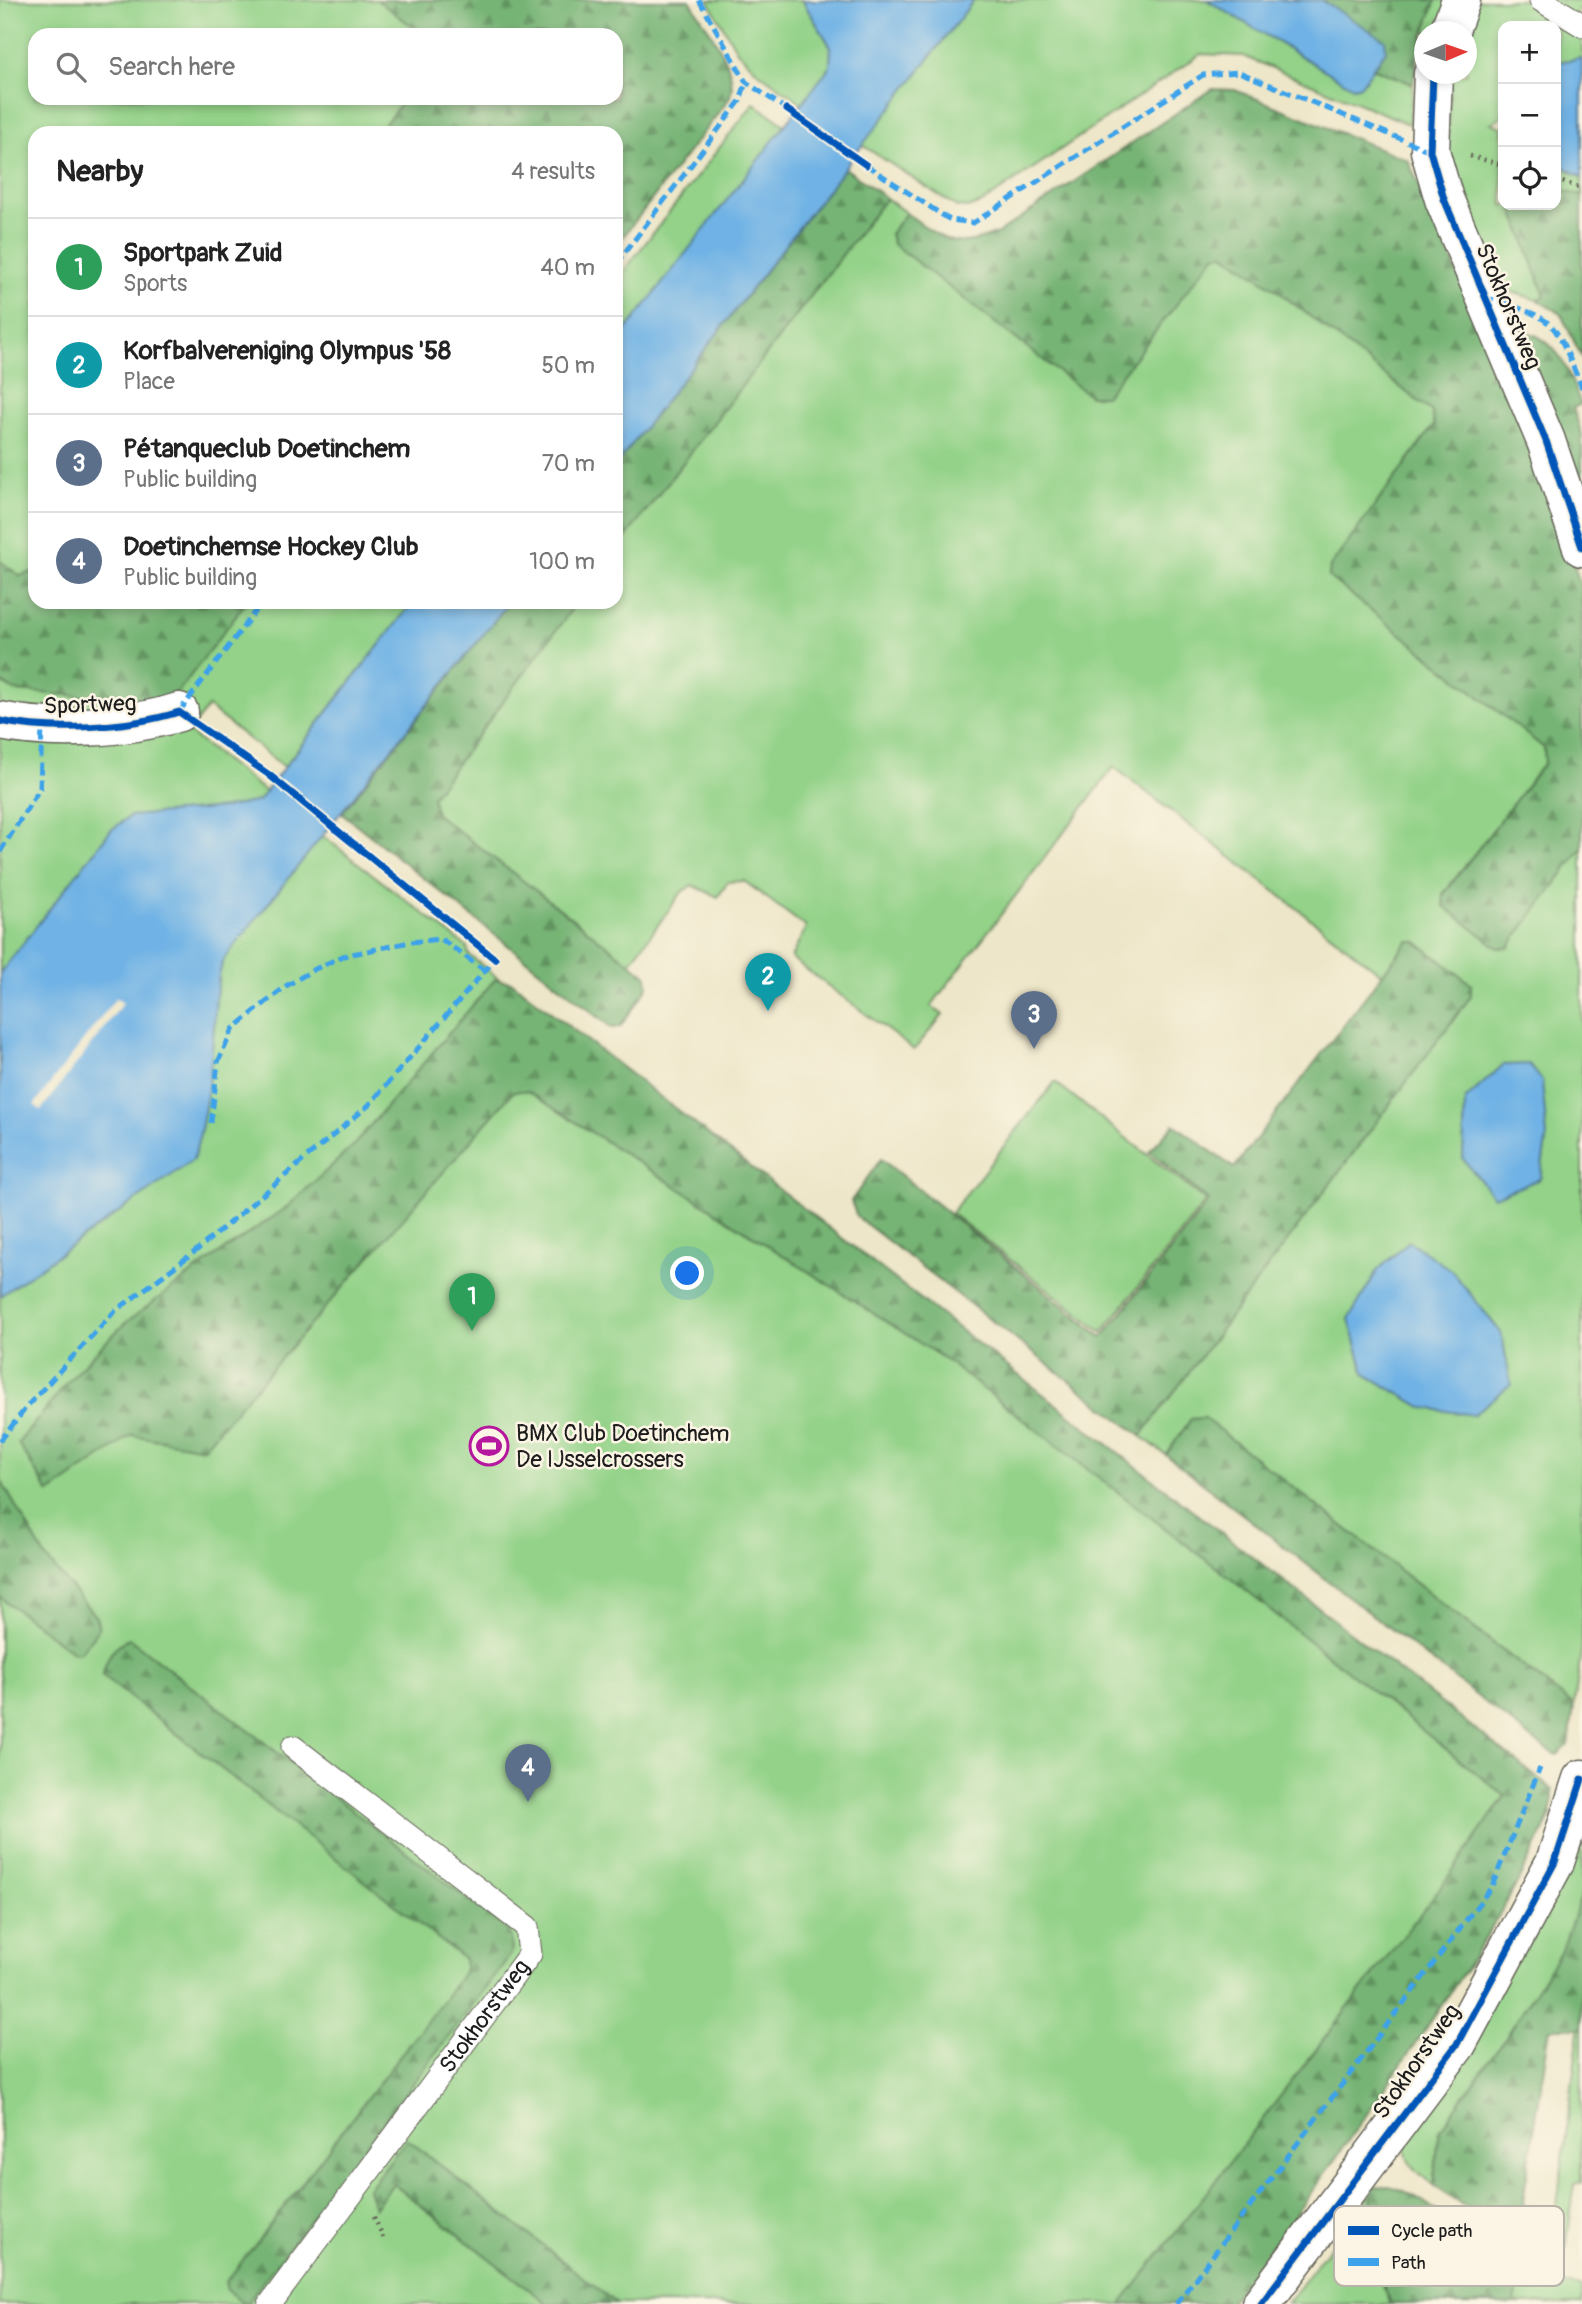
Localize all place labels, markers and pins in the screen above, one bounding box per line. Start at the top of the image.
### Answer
pin: 2 [745,953,791,1011]
pin: 3 [1011,991,1057,1049]
pin: 1 [449,1273,495,1331]
place label: BMX Club Doetinchem De IJsselcrossers [516,1419,729,1474]
sports icon: BMX Club Doetinchem De IJsselcrossers [468,1425,510,1467]
pin: 4 [505,1744,551,1802]

